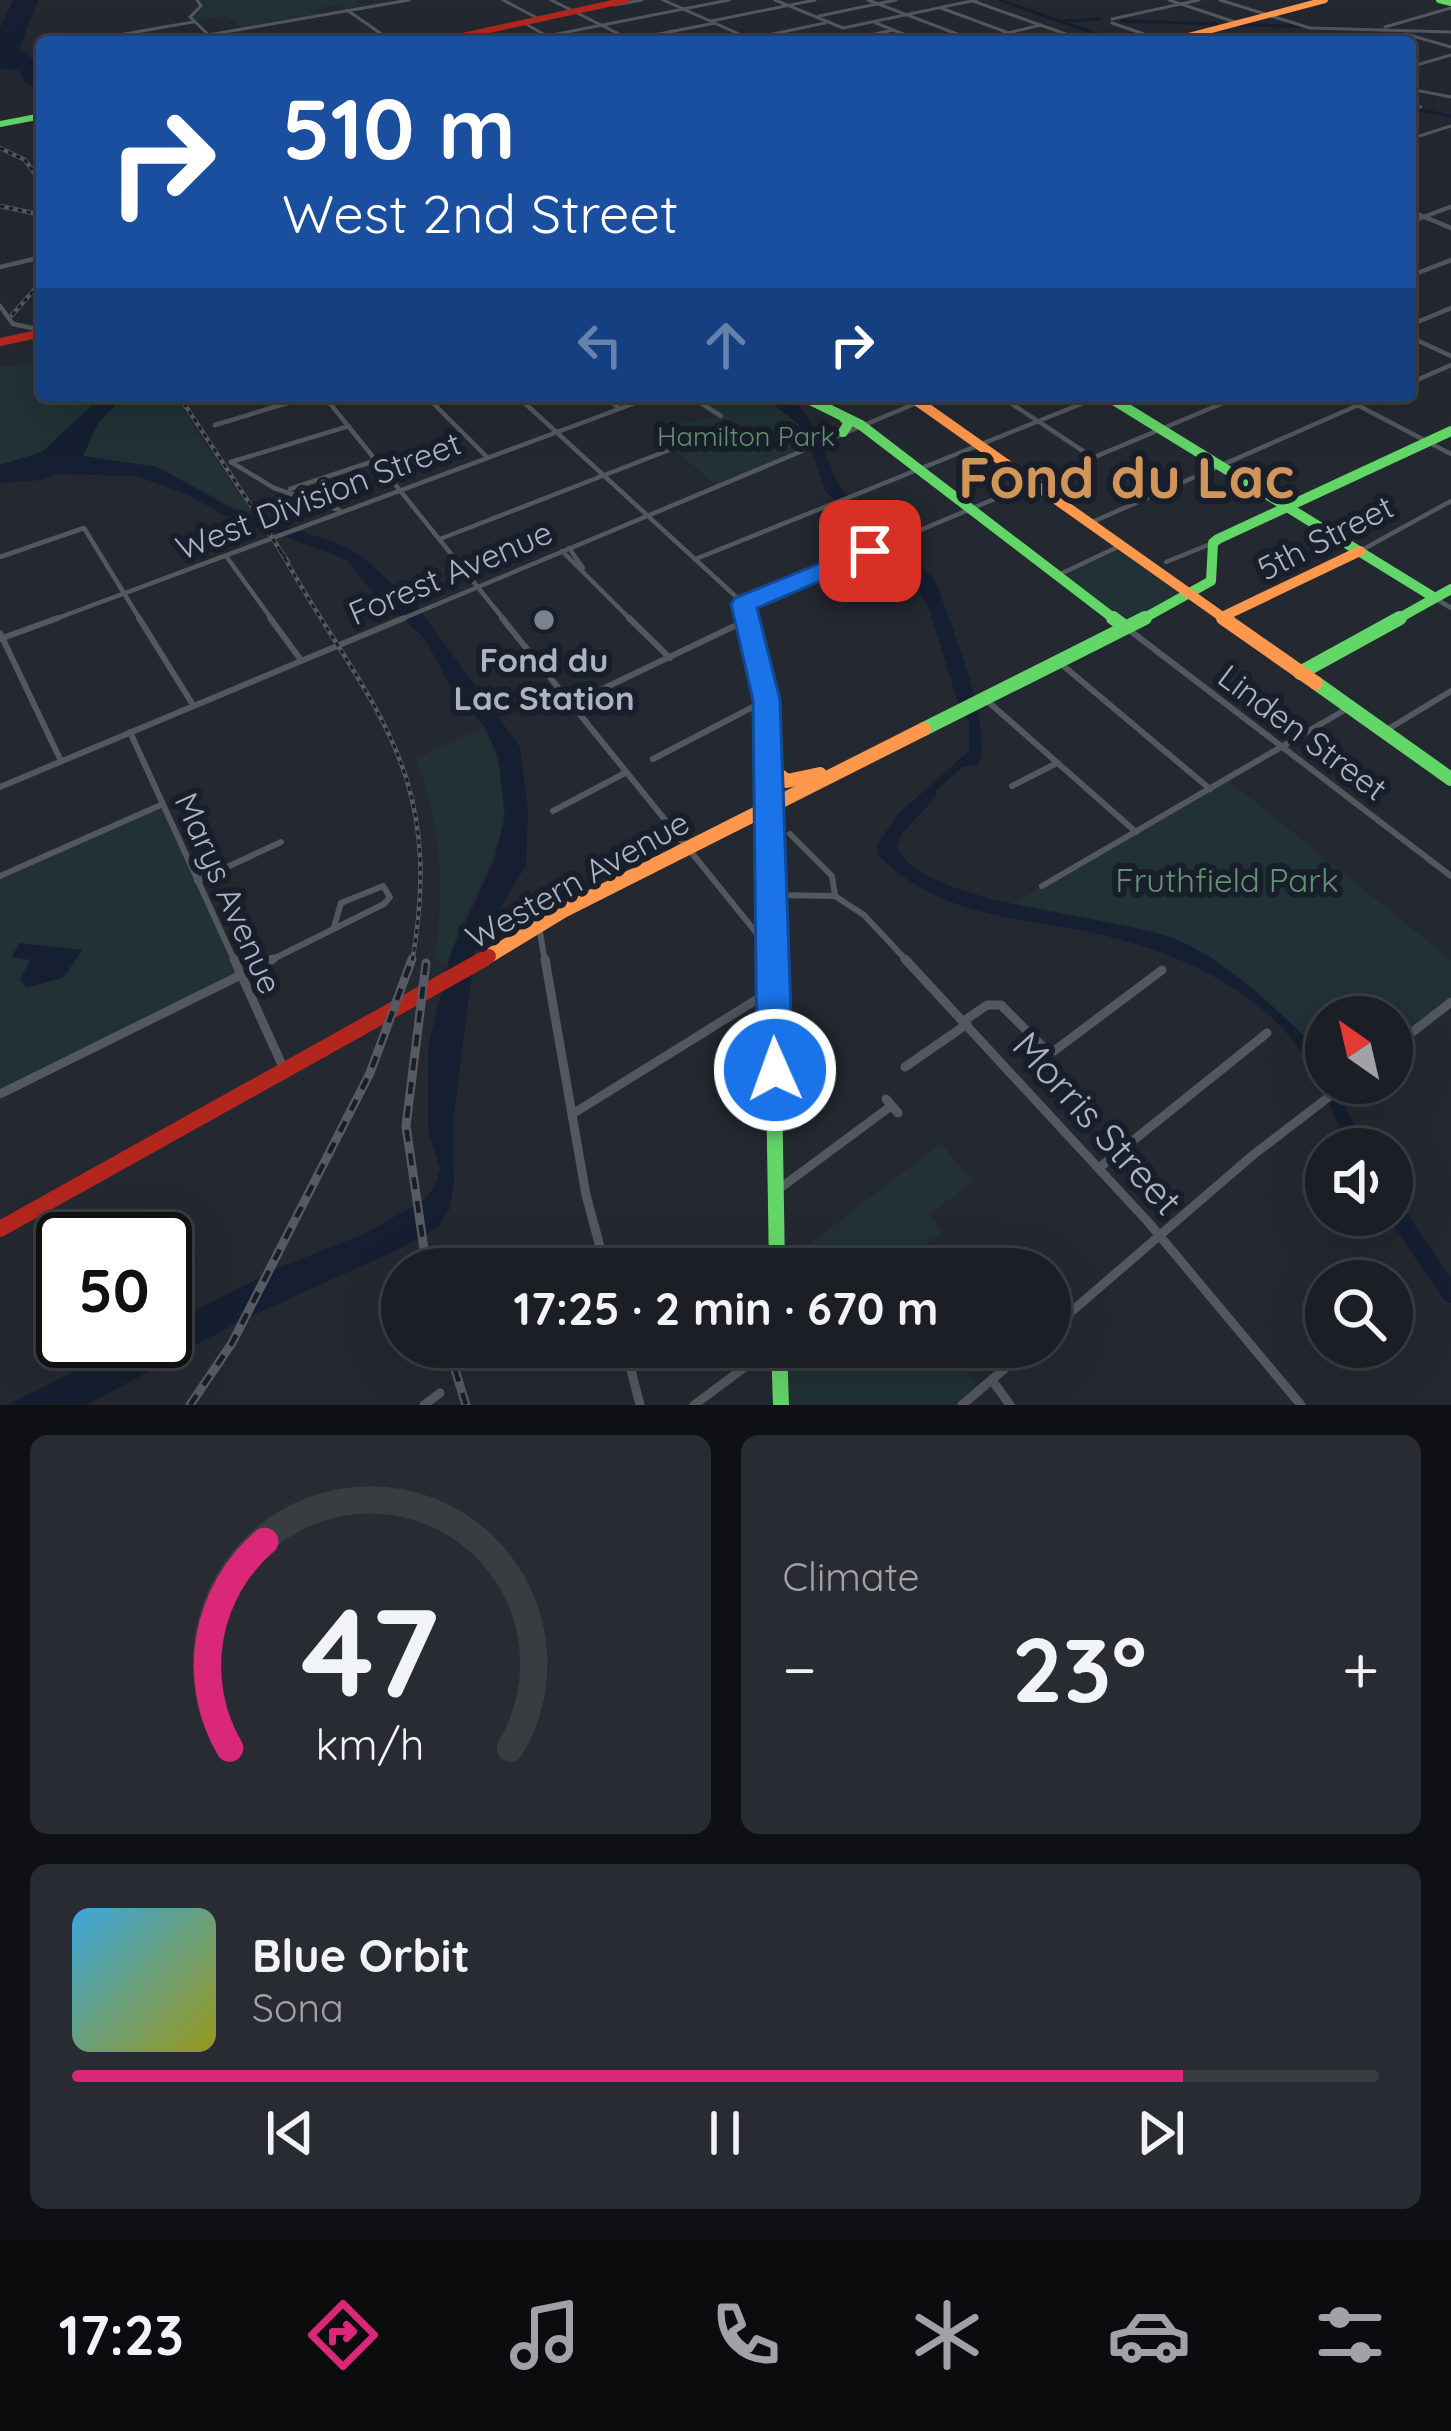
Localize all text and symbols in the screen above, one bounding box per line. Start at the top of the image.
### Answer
text: 510 m [282,75,516,180]
icon: right [84,84,240,240]
text: West 2nd Street [282,179,678,247]
icon: left [567,312,633,378]
icon: ahead [693,312,759,378]
icon: right [819,312,885,378]
park label: Hamilton Park [657,419,835,453]
street label: West Division Street [170,422,466,568]
district label: Fond du Lac [958,441,1294,512]
street label: 5th Street [1250,485,1400,589]
pin [819,500,921,602]
street label: Forest Avenue [342,511,558,633]
icon: arrive [837,518,903,584]
marker: Fond du Lac Station [531,607,557,633]
place label: Fond du Lac Station [453,639,635,718]
street label: Linden Street [1211,655,1395,809]
street label: Marys Avenue [166,786,292,1000]
street label: Western Avenue [458,801,696,957]
park label: Fruthfield Park [1115,859,1339,900]
north arrow [1305,996,1413,1104]
map controls [1305,996,1413,1368]
position arrow [712,1007,838,1133]
street label: Morris Street [1003,1021,1193,1225]
button: sound [1305,1128,1413,1236]
speed limit sign: 50 [36,1212,192,1368]
button: search [1305,1260,1413,1368]
text: 17:25 · 2 min · 670 m [514,1280,938,1336]
text: Climate [783,1552,920,1601]
text: 47 [301,1572,439,1728]
text: 23° [1012,1612,1147,1725]
text: − [783,1627,817,1710]
text: + [1342,1627,1379,1710]
text: km/h [316,1716,425,1770]
text: Blue Orbit [252,1927,470,1983]
text: Sona [252,1983,344,2032]
icon: previous [257,2100,323,2166]
icon: pause [692,2100,758,2166]
icon: next [1128,2100,1194,2166]
icon: directions [301,2293,385,2377]
icon: music [503,2293,587,2377]
icon: phone [704,2293,788,2377]
icon: climate [905,2293,989,2377]
icon: car [1107,2293,1191,2377]
icon: filters [1308,2293,1392,2377]
text: 17:23 [59,2301,184,2369]

